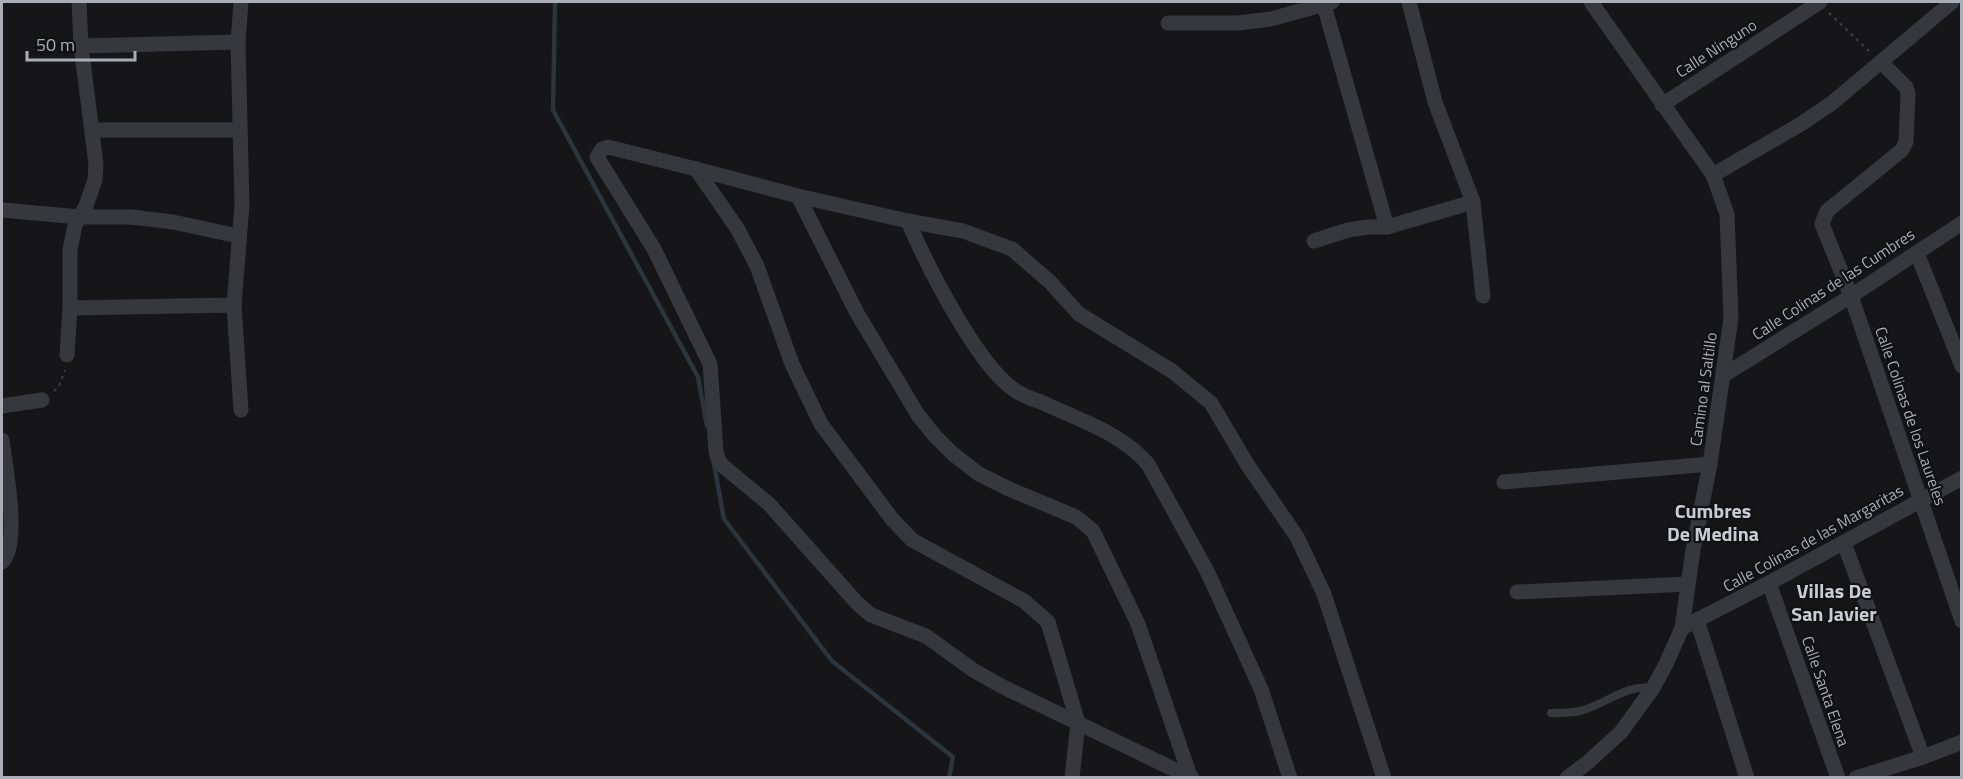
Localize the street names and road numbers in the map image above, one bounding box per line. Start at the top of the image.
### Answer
street label: Calle Ninguno [1671,13,1761,83]
street label: Calle Colinas de las Cumbres [1747,222,1919,346]
street label: Calle Colinas de los Laureles [1869,323,1953,509]
street label: Camino al Saltillo [1683,331,1723,447]
street label: Calle Colinas de las Margaritas [1718,478,1908,598]
street label: Calle Santa Elena [1796,633,1856,749]

